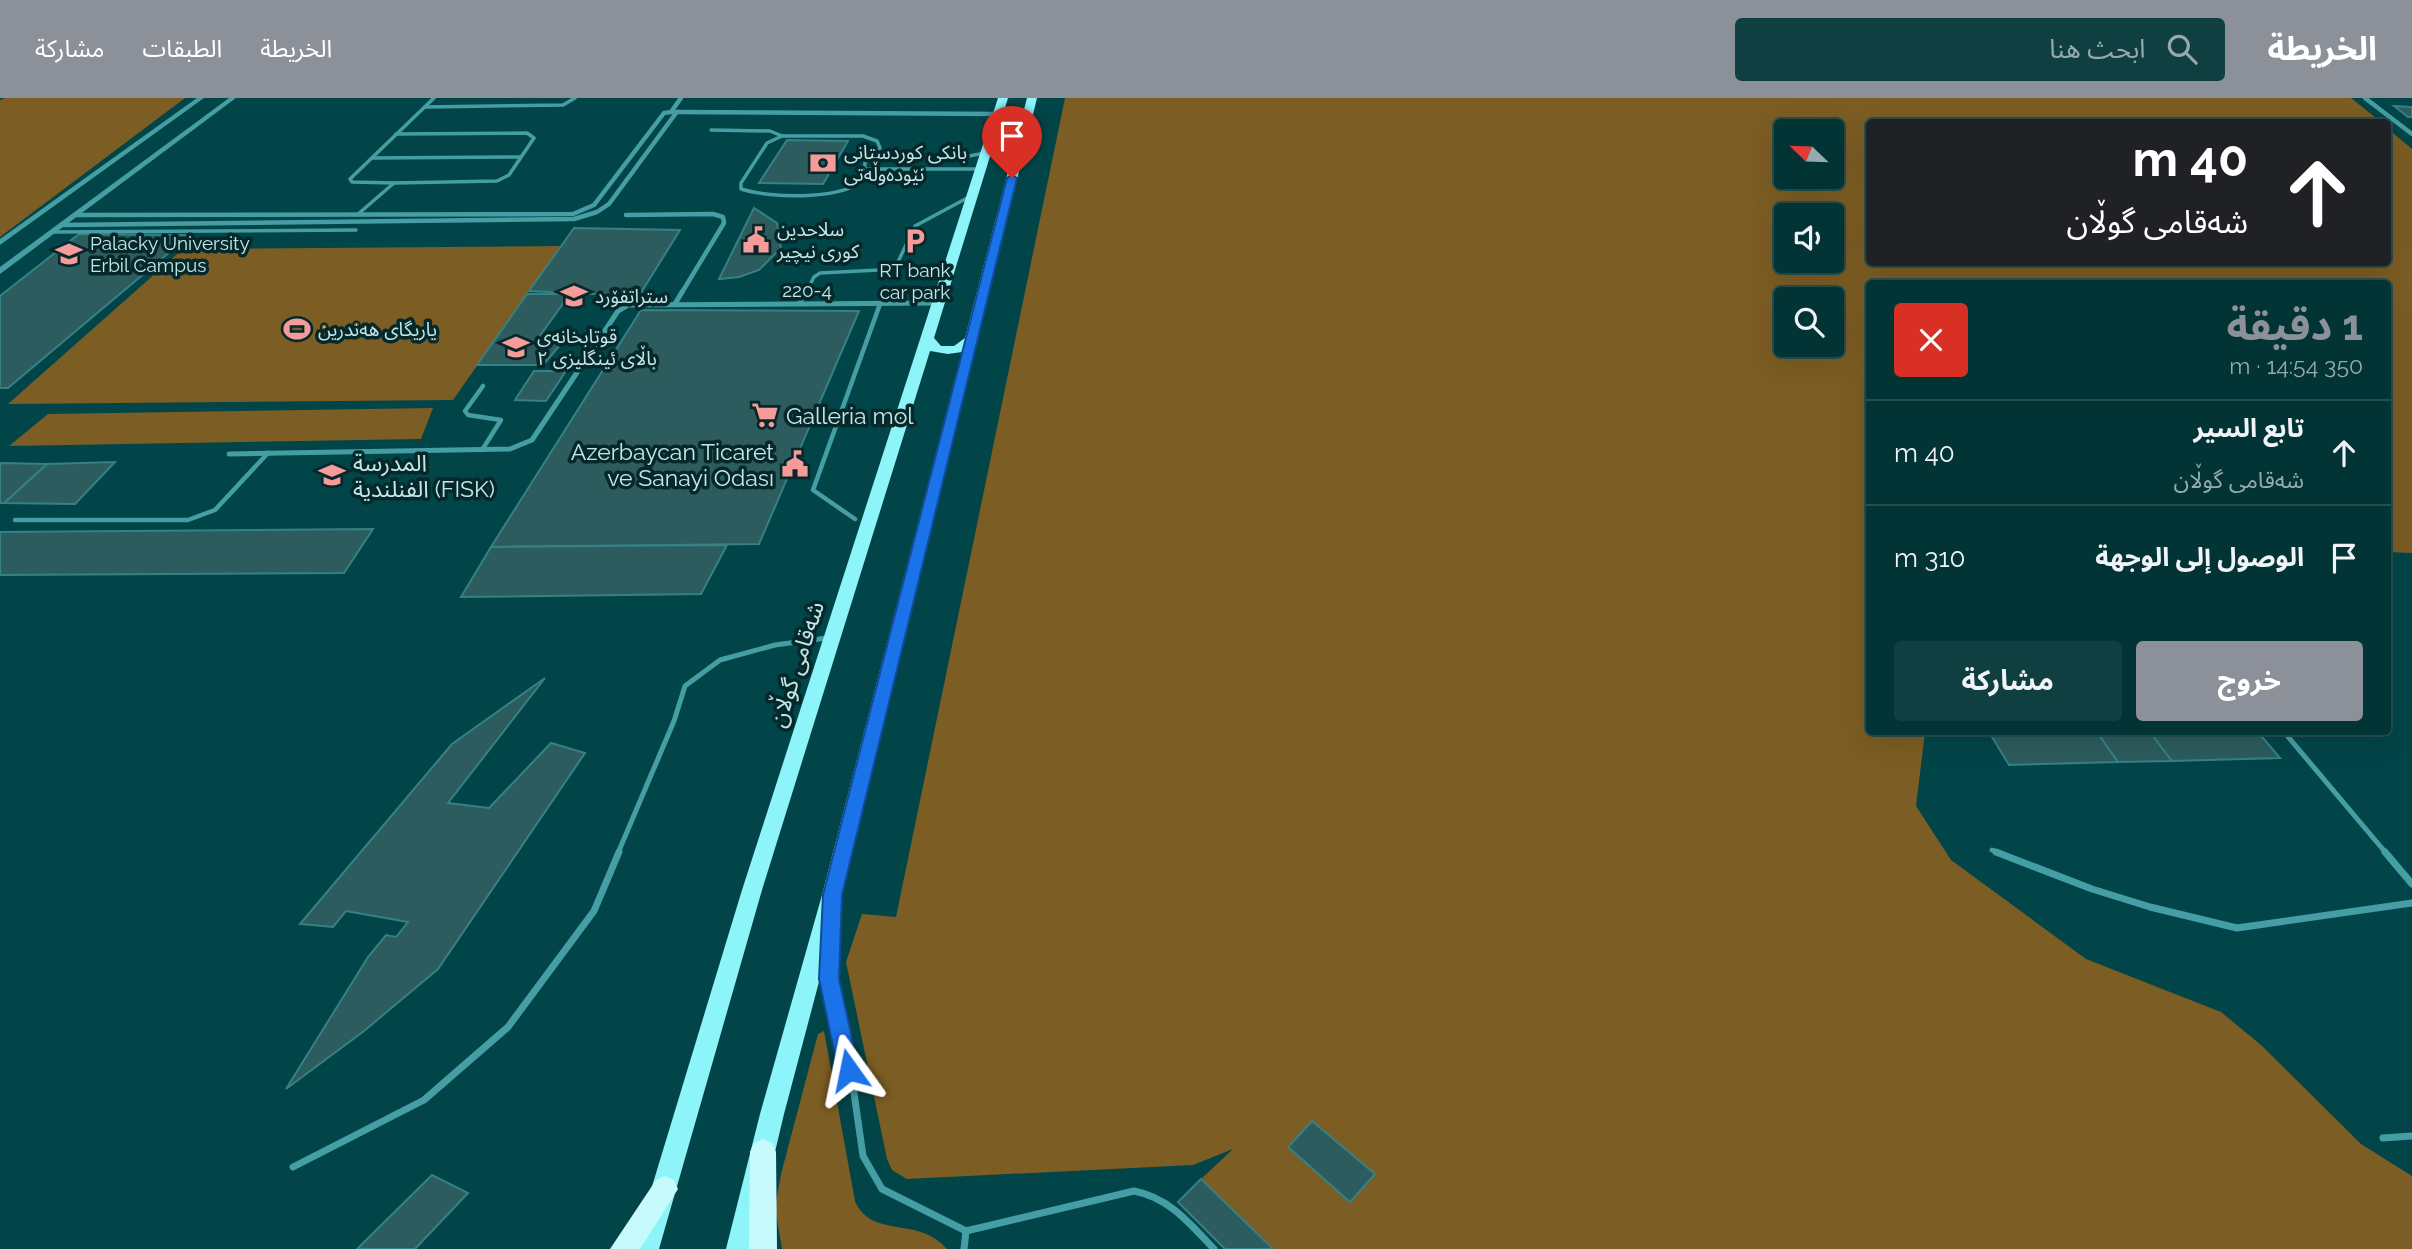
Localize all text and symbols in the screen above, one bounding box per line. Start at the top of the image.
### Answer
search box [1735,18,2225,81]
text: الخريطة [2267,29,2377,68]
icon: search [2163,30,2201,68]
text: مشاركة [35,34,104,63]
text: الطبقات [142,34,222,63]
text: الخريطة [260,34,332,63]
text: ابحث هنا [2049,34,2145,64]
pin [982,106,1042,178]
icon: arrive [993,117,1031,155]
north arrow [1774,119,1844,189]
map controls [1774,119,1844,357]
text: 40 m [2133,130,2248,187]
place label: بانکی کوردستانی نێودەوڵەتی [844,141,967,186]
icon: ahead [2272,147,2363,238]
bank icon: بانکی کوردستانی نێودەوڵەتی [808,148,838,178]
button: sound [1774,203,1844,273]
text: شەقامی گوڵان [2066,203,2248,240]
place label: سلاحدین كوری نیچیر [776,218,860,264]
public building icon: سلاحدین كوری نیچیر [741,225,771,255]
parking icon: RT bank car park [900,226,930,256]
place label: Palacky University Erbil Campus [90,232,250,276]
school or university icon: Palacky University Erbil Campus [54,239,84,269]
place label: RT bank car park [879,259,951,303]
street label: 220-4 [782,279,832,301]
school or university icon: ستراتفۆرد [559,281,589,311]
place label: ستراتفۆرد [595,285,668,308]
button: search [1774,287,1844,357]
text: 1 دقيقة [2226,301,2363,350]
button: close [1894,303,1968,377]
sports icon: یاریگای هەندرین [282,314,312,344]
place label: یاریگای هەندرین [318,318,437,341]
place label: قوتابخانەی باڵای ئینگلیزی ۲ [537,325,657,370]
school or university icon: قوتابخانەی باڵای ئینگلیزی ۲ [501,332,531,362]
text: 350 m · 14:54 [2229,352,2363,379]
supermarket icon: Galleria mol [750,400,780,430]
place label: Galleria mol [786,402,914,429]
text: تابع السير [2193,413,2304,443]
icon: ahead [2325,434,2363,472]
place label: Azerbaycan Ticaret ve Sanayi Odası [571,438,774,491]
text: 40 m [1894,438,1955,468]
place label: المدرسة الفنلندية (FISK) [353,449,495,502]
public building icon: Azerbaycan Ticaret ve Sanayi Odası [780,449,810,479]
school or university icon: المدرسة الفنلندية (FISK) [317,460,347,490]
text: شەقامی گوڵان [2173,466,2304,493]
icon: arrive [2325,539,2363,577]
text: الوصول إلى الوجهة [2095,542,2304,572]
text: 310 m [1894,543,1965,573]
street label: شەقامی گوڵان [761,597,830,731]
button: مشاركة [1894,641,2122,721]
button: خروج [2136,641,2363,721]
position arrow [812,1033,886,1107]

